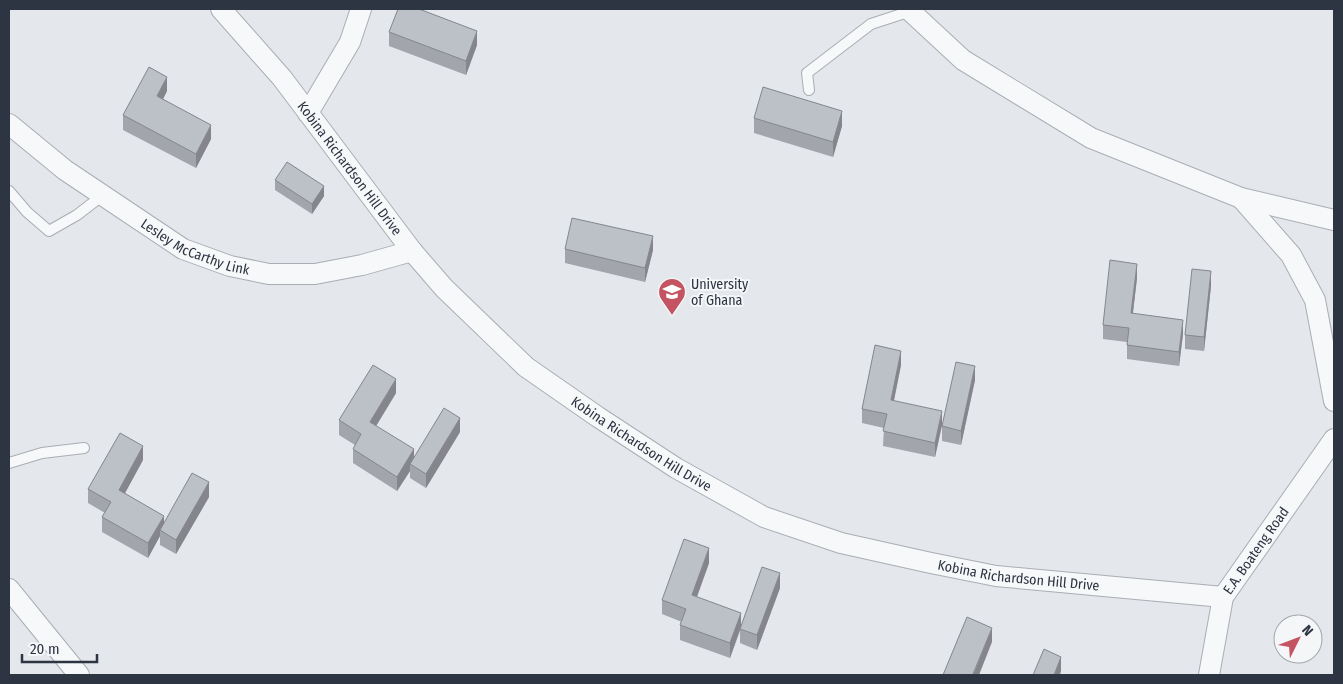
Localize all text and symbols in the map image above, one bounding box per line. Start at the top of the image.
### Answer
street label: Kobina Richardson Hill Drive [294,98,405,239]
street label: Lesley McCarthy Link [137,215,252,279]
place label: University of Ghana [691,276,749,309]
school or university icon: University of Ghana [657,277,687,316]
street label: Kobina Richardson Hill Drive [568,393,714,495]
street label: E.A. Boateng Road [1220,504,1293,598]
street label: Kobina Richardson Hill Drive [936,557,1100,595]
north arrow [1273,614,1323,664]
text: N [1298,622,1316,639]
scale bar [22,632,98,664]
text: 20 m [30,640,60,658]

